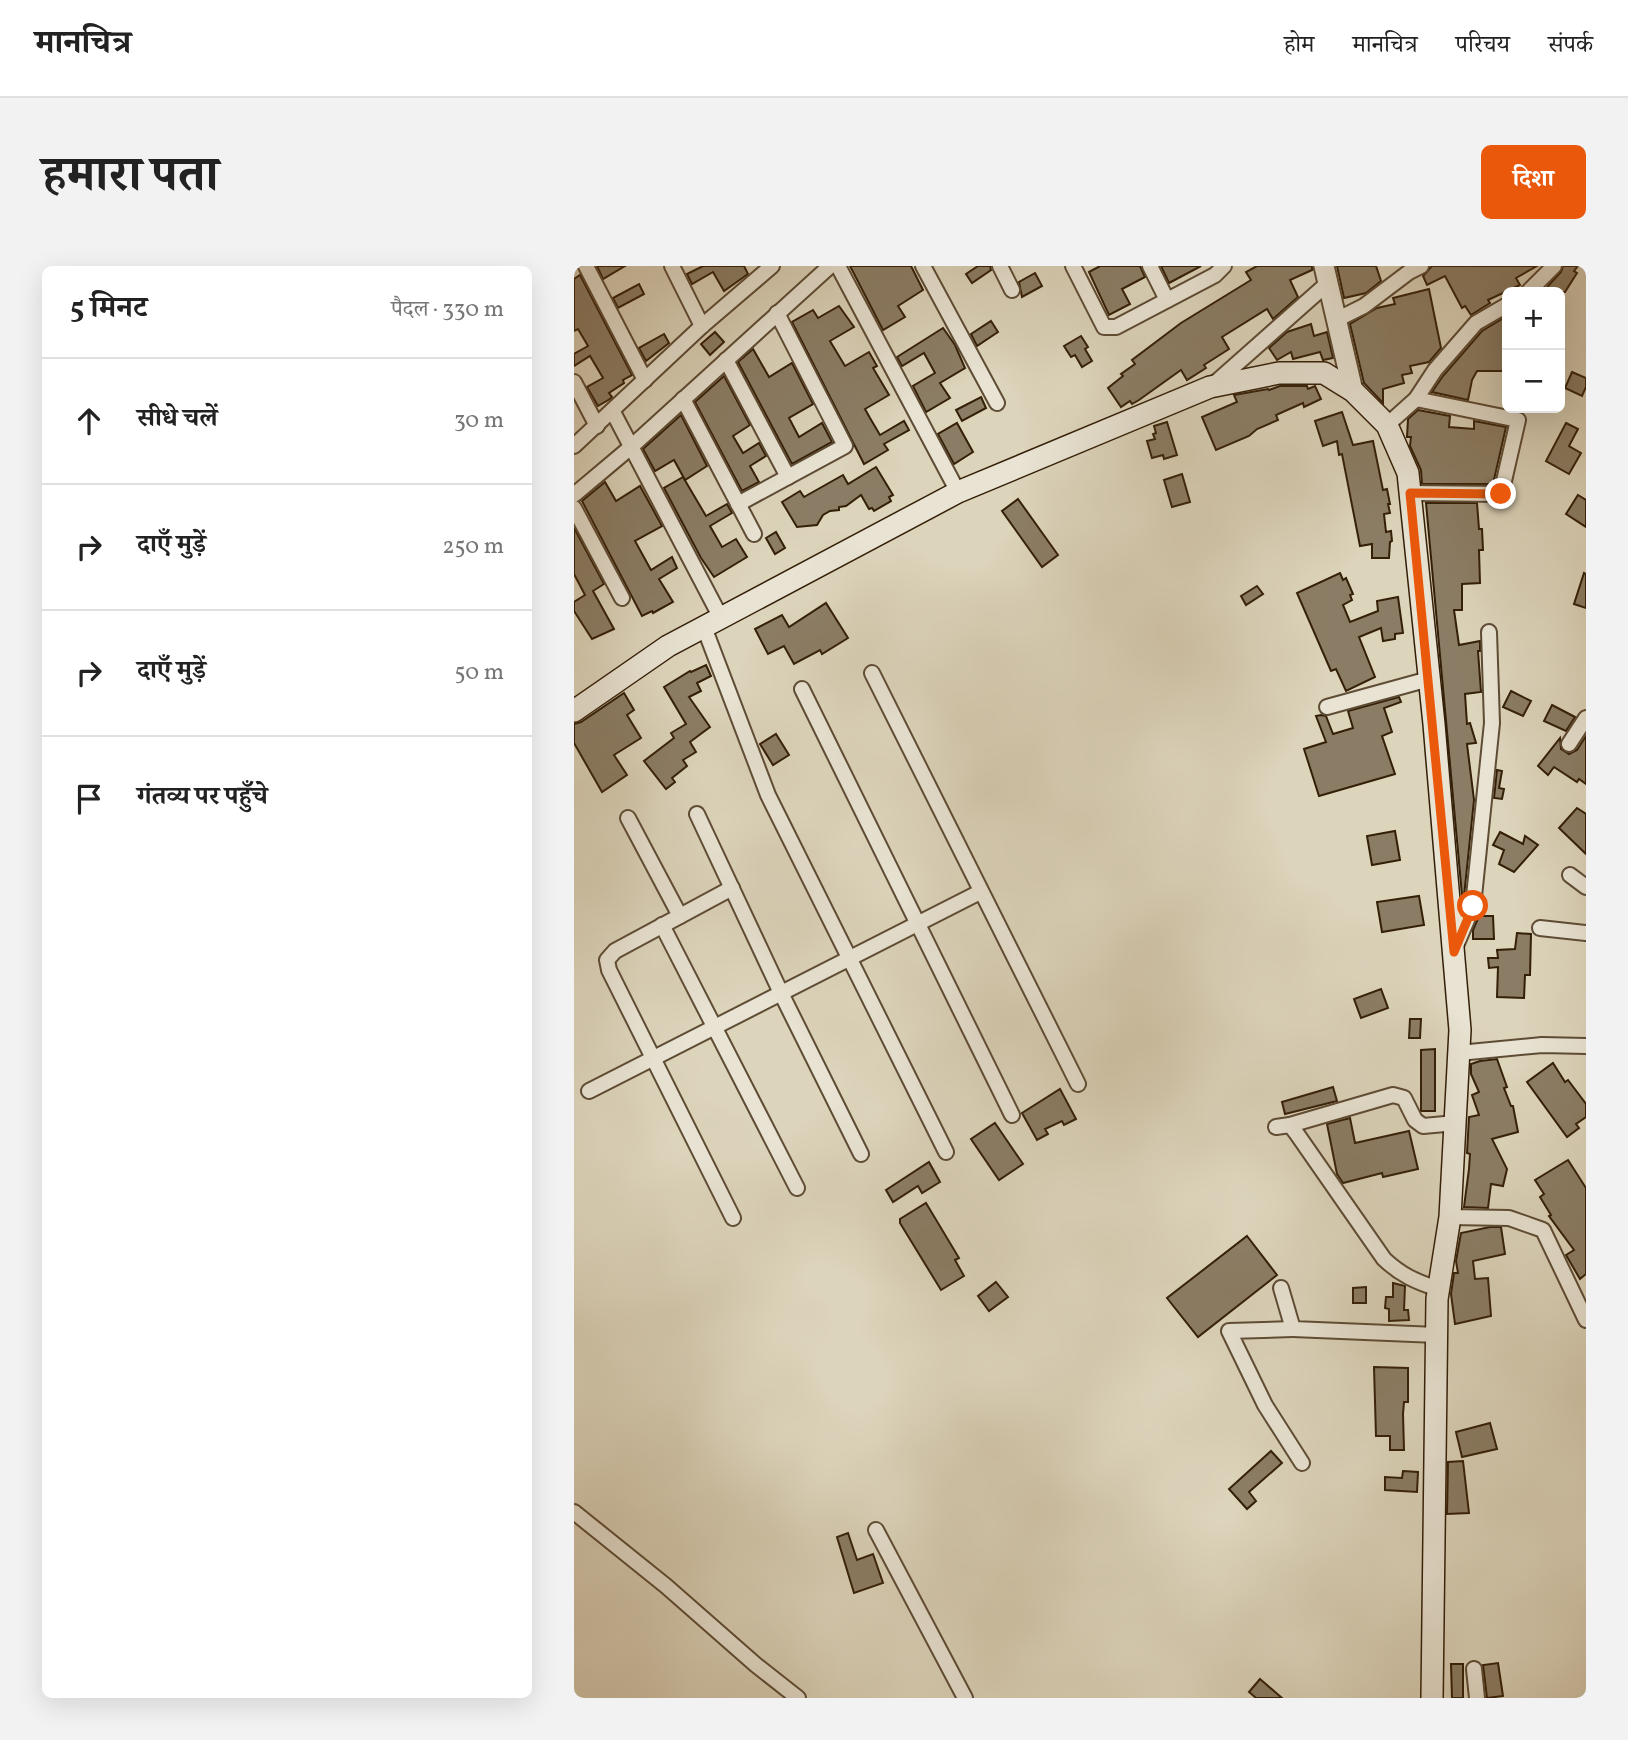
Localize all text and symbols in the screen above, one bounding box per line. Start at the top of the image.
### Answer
text: मानचित्र [35,22,131,68]
text: होम [1284,29,1314,63]
text: मानचित्र [1352,29,1418,63]
text: परिचय [1456,29,1510,63]
text: संपर्क [1548,29,1593,63]
text: हमारा पता [42,143,219,212]
button: दिशा [1481,145,1586,219]
map controls [1502,287,1565,413]
button: + [1502,287,1565,350]
text: 5 मिनट [70,288,147,330]
text: पैदल · 330 m [391,294,504,326]
button: − [1502,350,1565,413]
text: सीधे चलें [137,401,218,437]
icon: ahead [70,402,108,440]
text: 30 m [454,405,504,437]
route end [1485,478,1516,509]
text: दाएँ मुड़ें [137,527,206,563]
icon: right [70,528,108,566]
text: 250 m [442,531,504,563]
text: दाएँ मुड़ें [137,653,206,689]
icon: right [70,654,108,692]
text: 50 m [455,657,504,689]
text: गंतव्य पर पहुँचे [137,779,268,815]
icon: arrive [70,780,108,818]
route start [1457,890,1488,921]

